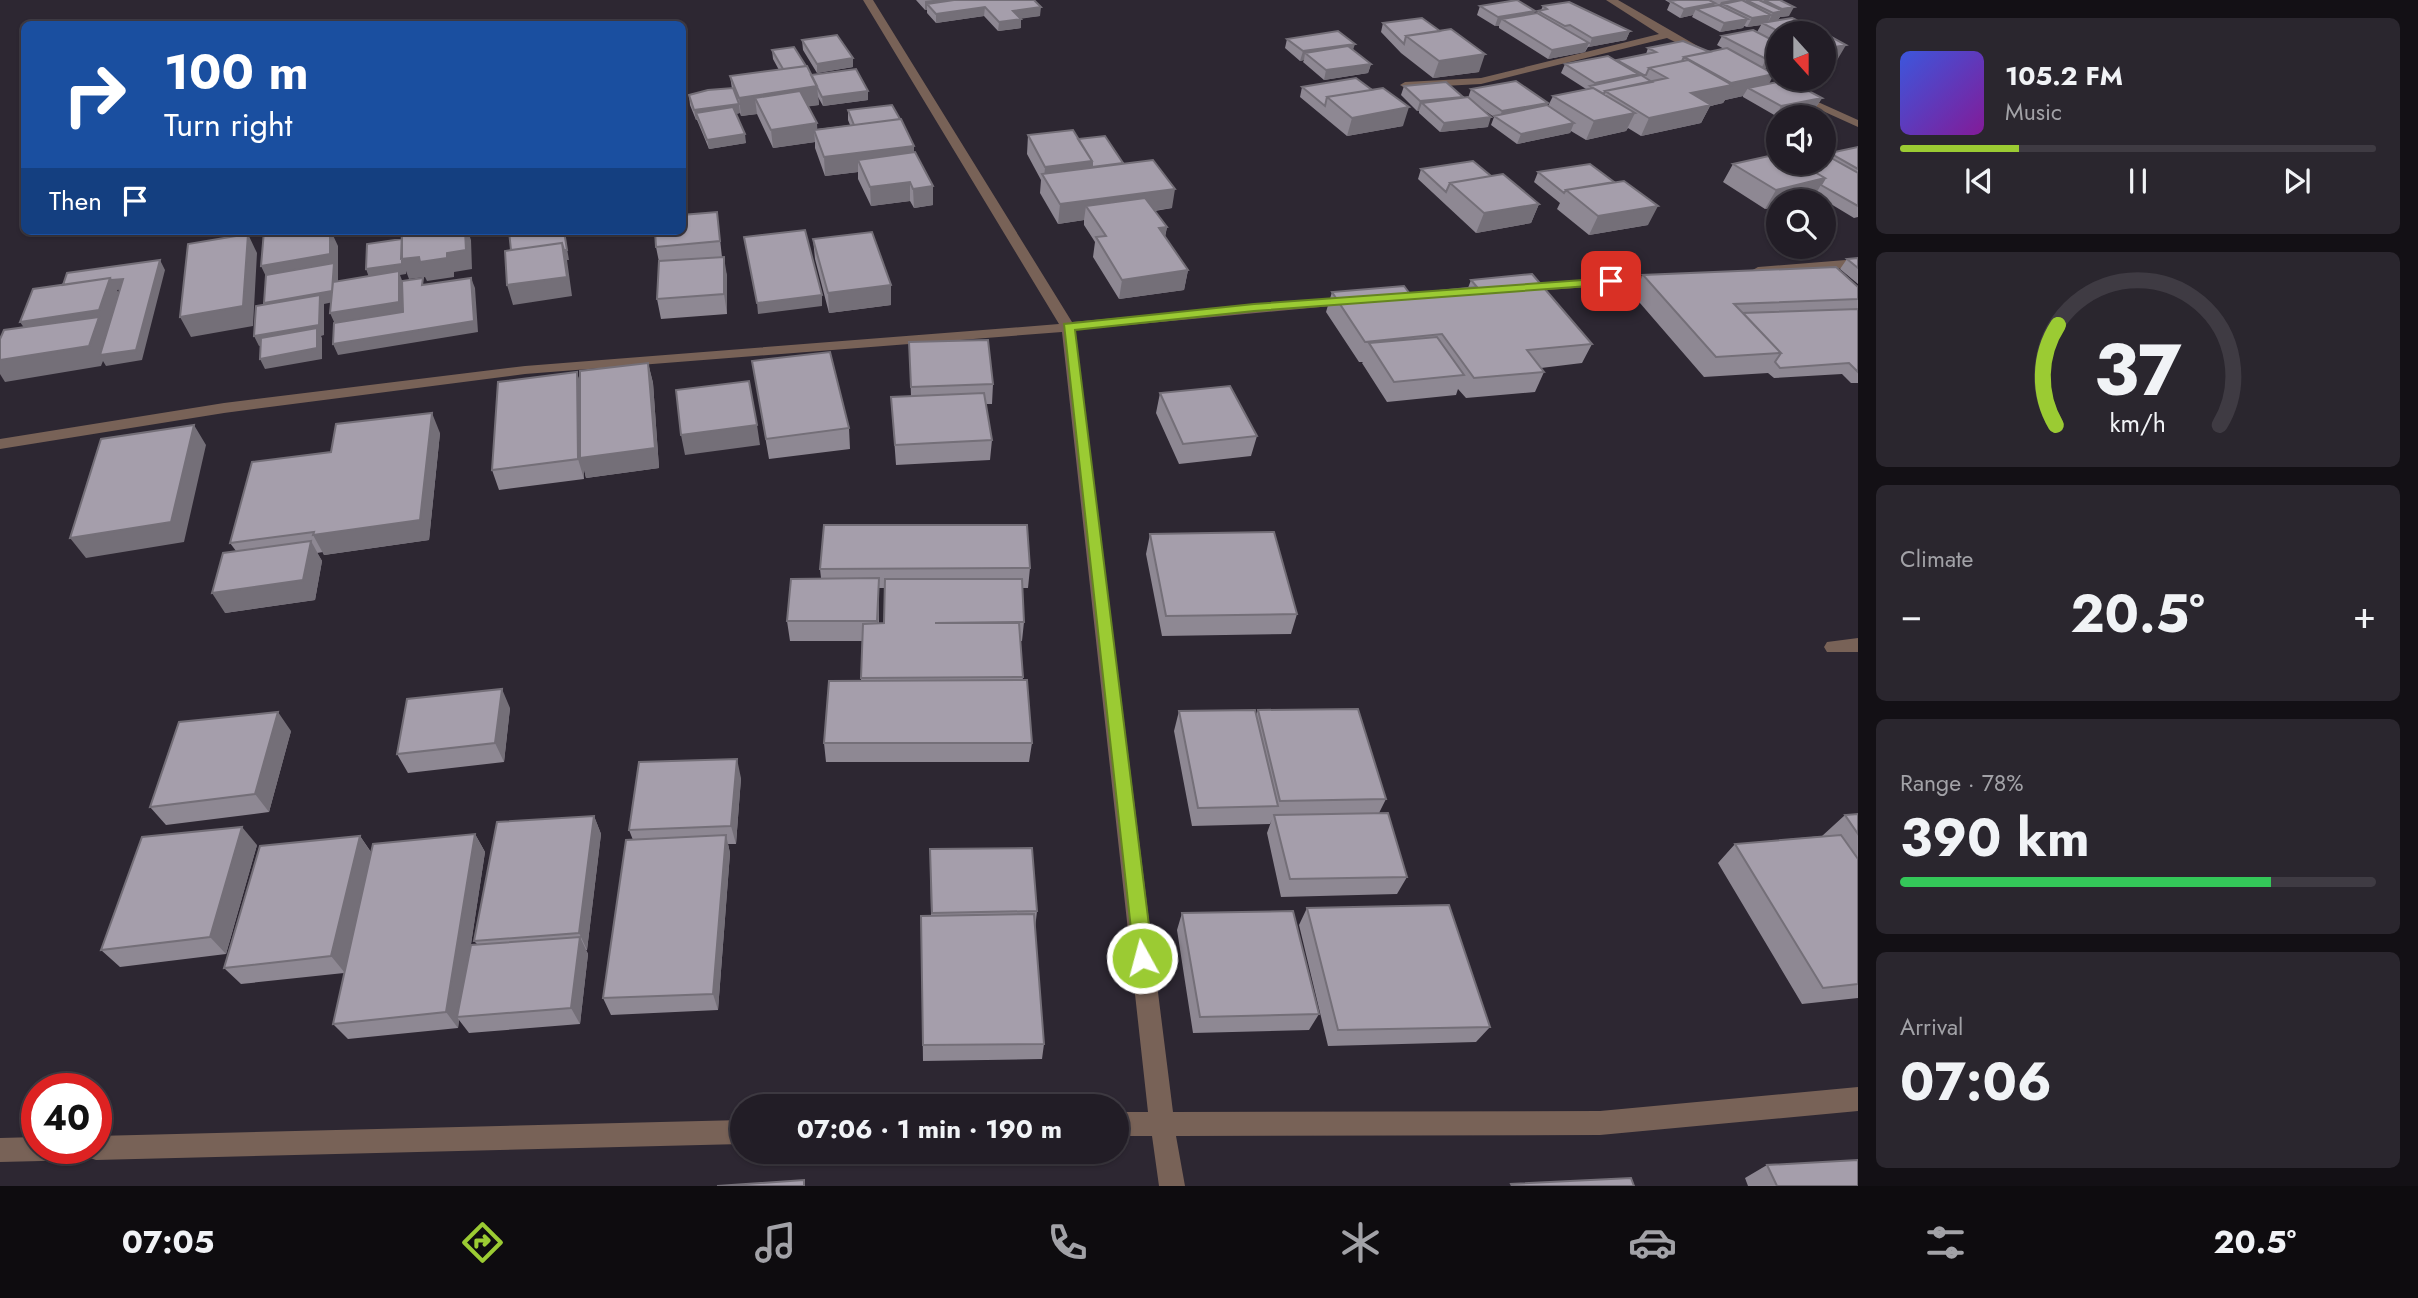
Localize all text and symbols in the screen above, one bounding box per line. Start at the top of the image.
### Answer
north arrow [1766,21,1836,91]
map controls [1766,21,1836,259]
text: 100 m [164,37,309,107]
icon: right [49,49,140,140]
text: 105.2 FM [2005,57,2123,95]
text: Music [2005,95,2062,129]
text: Turn right [164,102,293,148]
button: sound [1766,105,1836,175]
icon: previous [1960,162,1998,200]
icon: pause [2119,162,2157,200]
icon: next [2278,162,2316,200]
text: Then [49,182,102,220]
icon: arrive [116,182,154,220]
button: search [1766,189,1836,259]
pin [1581,251,1641,311]
icon: arrive [1592,262,1630,300]
text: 37 [2094,318,2182,423]
text: km/h [2110,405,2166,441]
text: Climate [1900,542,1973,576]
text: 20.5° [2070,576,2205,652]
text: − [1900,587,1922,642]
text: + [2353,587,2376,642]
text: Range · 78% [1900,766,2024,800]
text: 390 km [1900,800,2090,876]
position arrow [1105,921,1179,995]
text: Arrival [1900,1010,1963,1044]
text: 07:06 [1900,1044,2052,1120]
speed limit sign: 40 [21,1073,112,1164]
text: 07:06 · 1 min · 190 m [797,1110,1062,1148]
icon: directions [458,1218,507,1267]
icon: music [751,1218,800,1267]
icon: phone [1043,1218,1092,1267]
icon: climate [1336,1218,1385,1267]
icon: car [1628,1218,1677,1267]
icon: filters [1921,1218,1970,1267]
text: 07:05 [122,1219,214,1265]
text: 20.5° [2214,1219,2296,1265]

